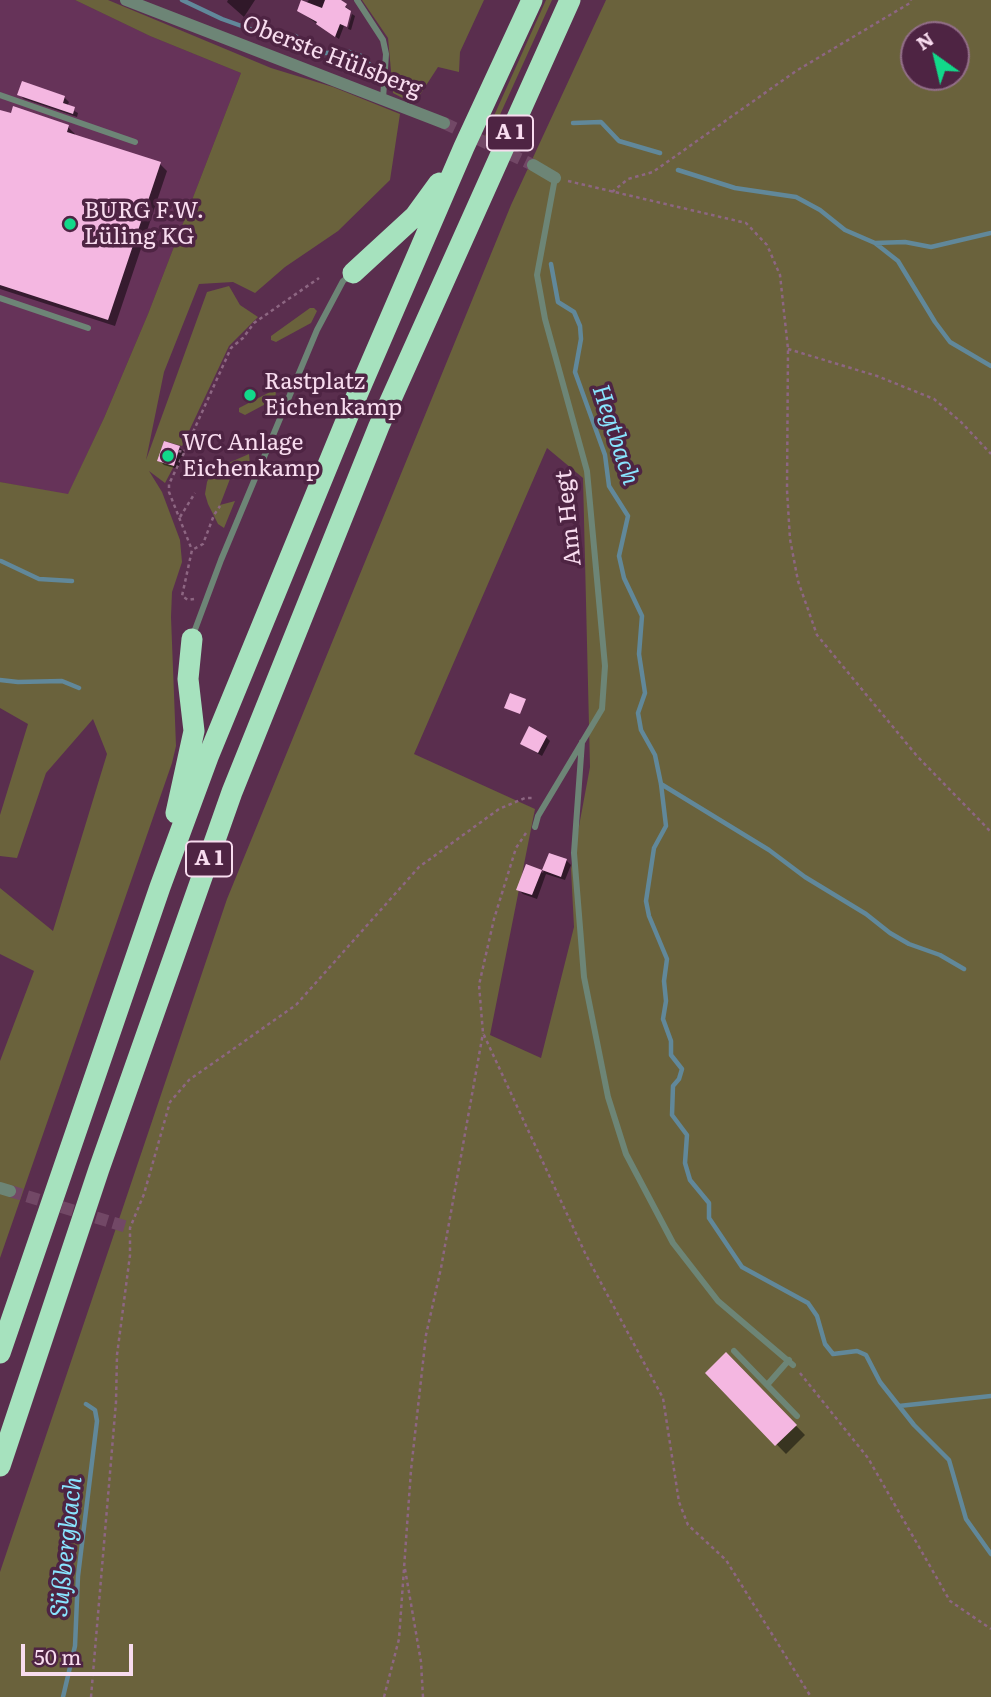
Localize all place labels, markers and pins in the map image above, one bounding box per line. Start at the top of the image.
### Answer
place label: BURG F.W. Lüling KG [84,197,204,251]
marker: BURG F.W. Lüling KG [62,216,78,232]
place label: Rastplatz Eichenkamp [264,368,402,422]
marker: Rastplatz Eichenkamp [242,387,258,403]
place label: WC Anlage Eichenkamp [182,429,320,483]
marker: WC Anlage Eichenkamp [160,448,176,464]

